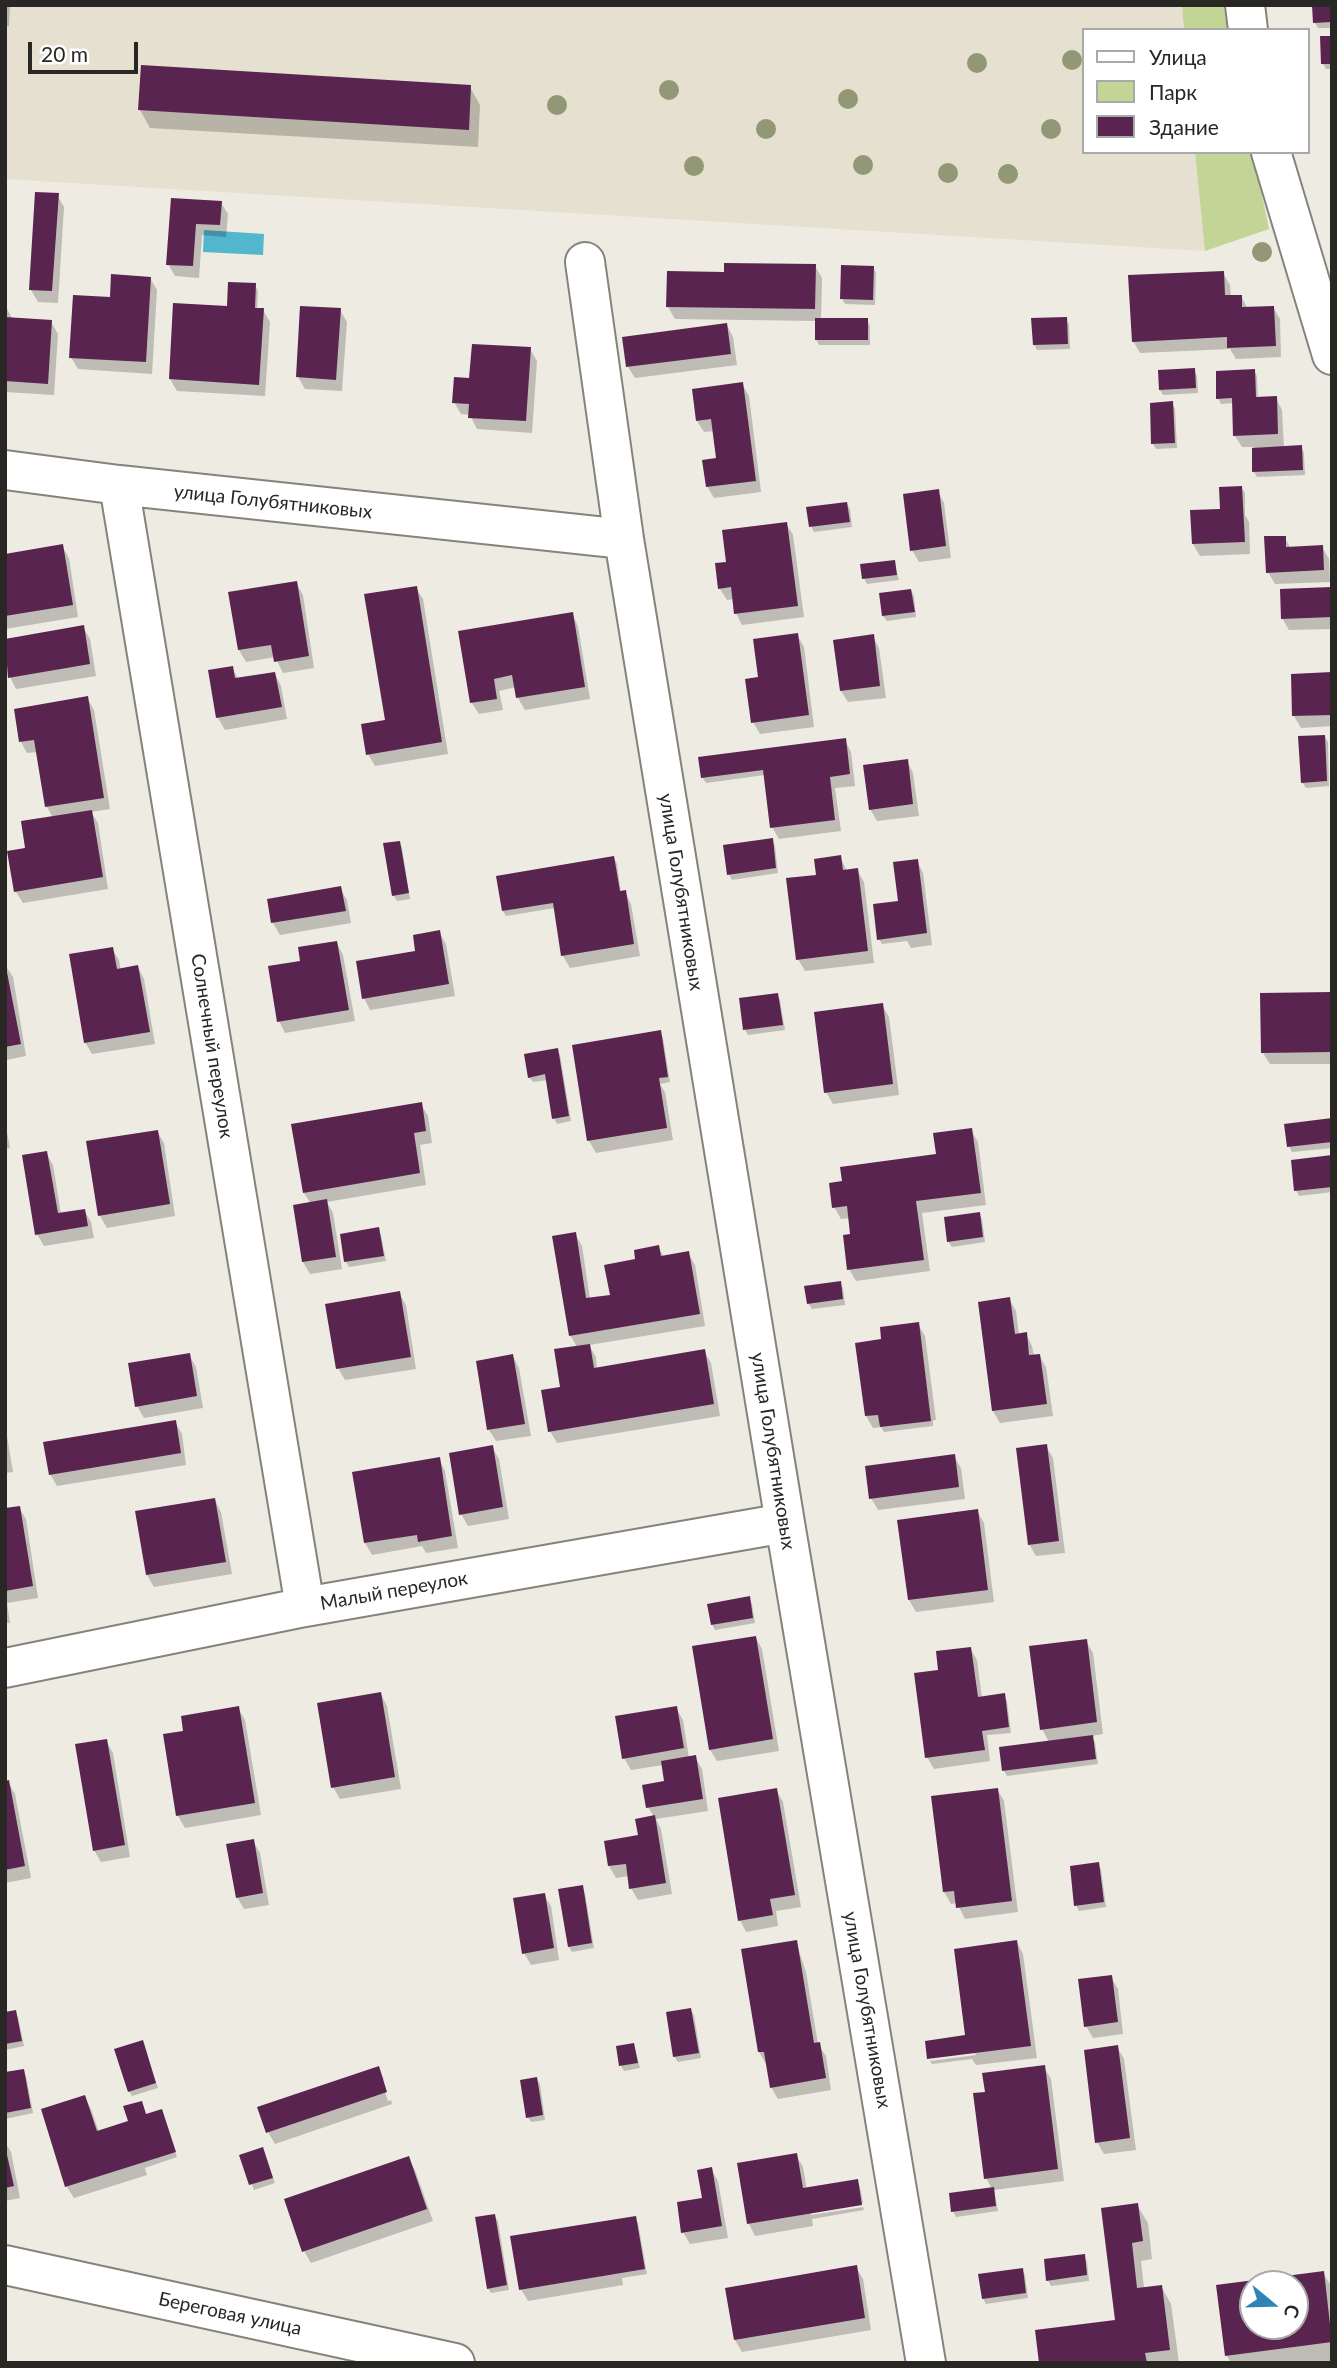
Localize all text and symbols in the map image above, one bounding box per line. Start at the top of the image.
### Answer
scale bar [32,28,142,72]
legend [1082,28,1309,154]
text: 20 m [41,41,88,66]
text: Улица [1149,44,1207,69]
text: Парк [1149,79,1197,104]
text: Здание [1149,114,1219,139]
street label: улица Голубятниковых [173,480,373,524]
street label: улица Голубятниковых [654,792,708,992]
street label: Солнечный переулок [186,952,238,1140]
street label: улица Голубятниковых [746,1351,800,1551]
street label: Малый переулок [319,1567,469,1615]
street label: улица Голубятниковых [838,1910,896,2110]
north arrow [1239,2270,1309,2340]
street label: Береговая улица [156,2288,304,2340]
text: С [1280,2302,1305,2321]

